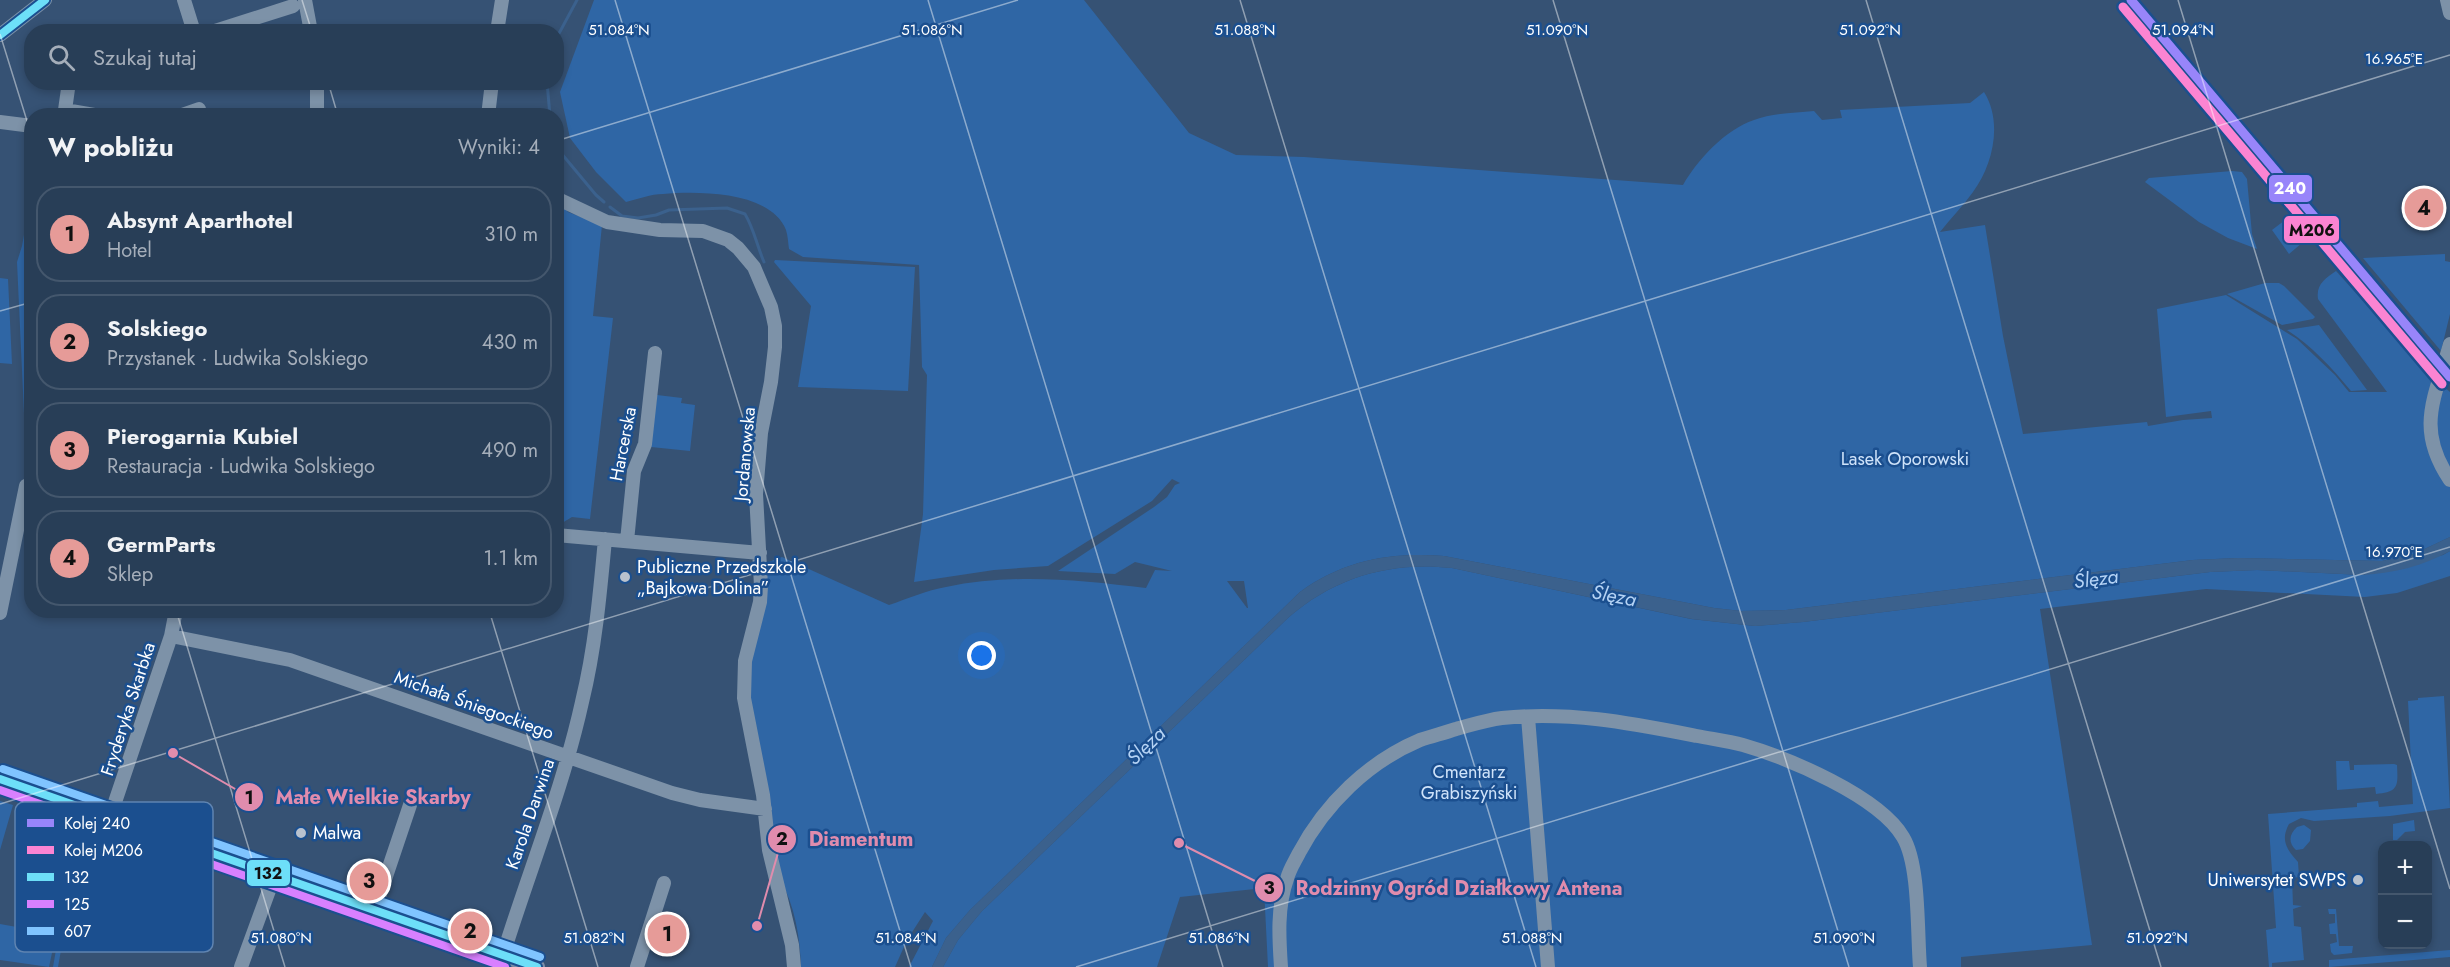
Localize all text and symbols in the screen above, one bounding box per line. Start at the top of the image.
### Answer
text: 51.084°N [588,19,650,41]
text: 51.086°N [901,19,963,41]
text: 51.088°N [1215,19,1275,41]
text: 51.090°N [1526,19,1588,41]
text: 51.092°N [1839,19,1901,41]
text: 51.094°N [2152,19,2214,41]
search box [24,24,564,90]
icon: search [45,41,78,74]
text: Szukaj tutaj [93,41,197,73]
text: 16.965°E [2365,48,2423,70]
text: W pobliżu [48,128,174,166]
text: Wyniki: 4 [458,133,540,162]
line badge: 240 [2268,174,2313,203]
text: 240 [2274,177,2306,200]
pin: 4 [2404,186,2444,230]
text: Absynt Aparthotel [107,204,293,236]
line badge: M206 [2283,215,2340,244]
text: M206 [2289,219,2335,242]
text: 1 [64,220,75,249]
text: 310 m [484,220,538,249]
text: Hotel [107,236,152,265]
text: Solskiego [107,312,207,344]
text: 2 [63,328,76,357]
text: 430 m [482,328,538,357]
text: Przystanek · Ludwika Solskiego [107,344,368,373]
street label: Harcerska [603,405,643,483]
street label: Jordanowska [728,406,762,504]
text: Pierogarnia Kubiel [107,420,298,452]
text: 3 [63,436,76,465]
text: 490 m [481,436,538,465]
park label: Lasek Oporowski [1841,446,1969,472]
text: Restauracja · Ludwika Solskiego [107,452,375,481]
text: GermParts [107,528,216,560]
text: 16.970°E [2365,541,2423,563]
text: 4 [63,544,76,573]
text: 1.1 km [484,544,538,573]
place label: Publiczne Przedszkole „Bajkowa Dolina” [637,554,806,601]
text: Sklep [107,560,153,589]
water label: Ślęza [2072,562,2120,596]
marker: Publiczne Przedszkole „Bajkowa Dolina” [618,570,632,584]
water label: Ślęza [1589,577,1639,615]
street label: Fryderyka Skarbka [94,639,162,779]
your location [967,641,996,670]
street label: Michała Śniegockiego [391,664,558,746]
water label: Ślęza [1120,720,1172,772]
street label: Karola Darwina [499,755,561,873]
park label: Cmentarz Grabiszyński [1421,759,1517,806]
callout: Małe Wielkie Skarby [234,778,483,816]
text: Małe Wielkie Skarby [275,783,471,812]
text: 1 [244,785,254,811]
legend [15,802,213,952]
text: Kolej 240 [64,812,130,835]
place label: Malwa [313,820,361,846]
callout: Diamentum [767,820,925,858]
text: Diamentum [809,825,913,854]
marker: Malwa [294,826,308,840]
text: 2 [776,826,788,852]
text: Kolej M206 [64,839,143,862]
map controls [2378,841,2432,949]
button: + [2378,841,2432,895]
pin: 3 [350,858,388,904]
line badge: 132 [246,859,291,887]
text: 132 [254,862,282,885]
text: 132 [64,866,89,889]
place label: Uniwersytet SWPS [2207,867,2346,893]
callout: Rodzinny Ogród Działkowy Antena [1254,869,1635,907]
marker: Uniwersytet SWPS [2351,873,2365,887]
text: Rodzinny Ogród Działkowy Antena [1295,874,1623,903]
text: 3 [1263,875,1275,901]
text: 125 [64,893,89,916]
button: − [2378,895,2432,949]
pin: 2 [450,908,490,954]
pin: 1 [648,912,686,956]
text: 607 [64,920,92,943]
text: 51.080°N [250,927,312,949]
text: 51.082°N [563,927,625,949]
text: 51.084°N [875,927,937,949]
text: 51.086°N [1188,927,1250,949]
text: 51.088°N [1502,927,1562,949]
text: 51.090°N [1813,927,1875,949]
text: 51.092°N [2126,927,2188,949]

